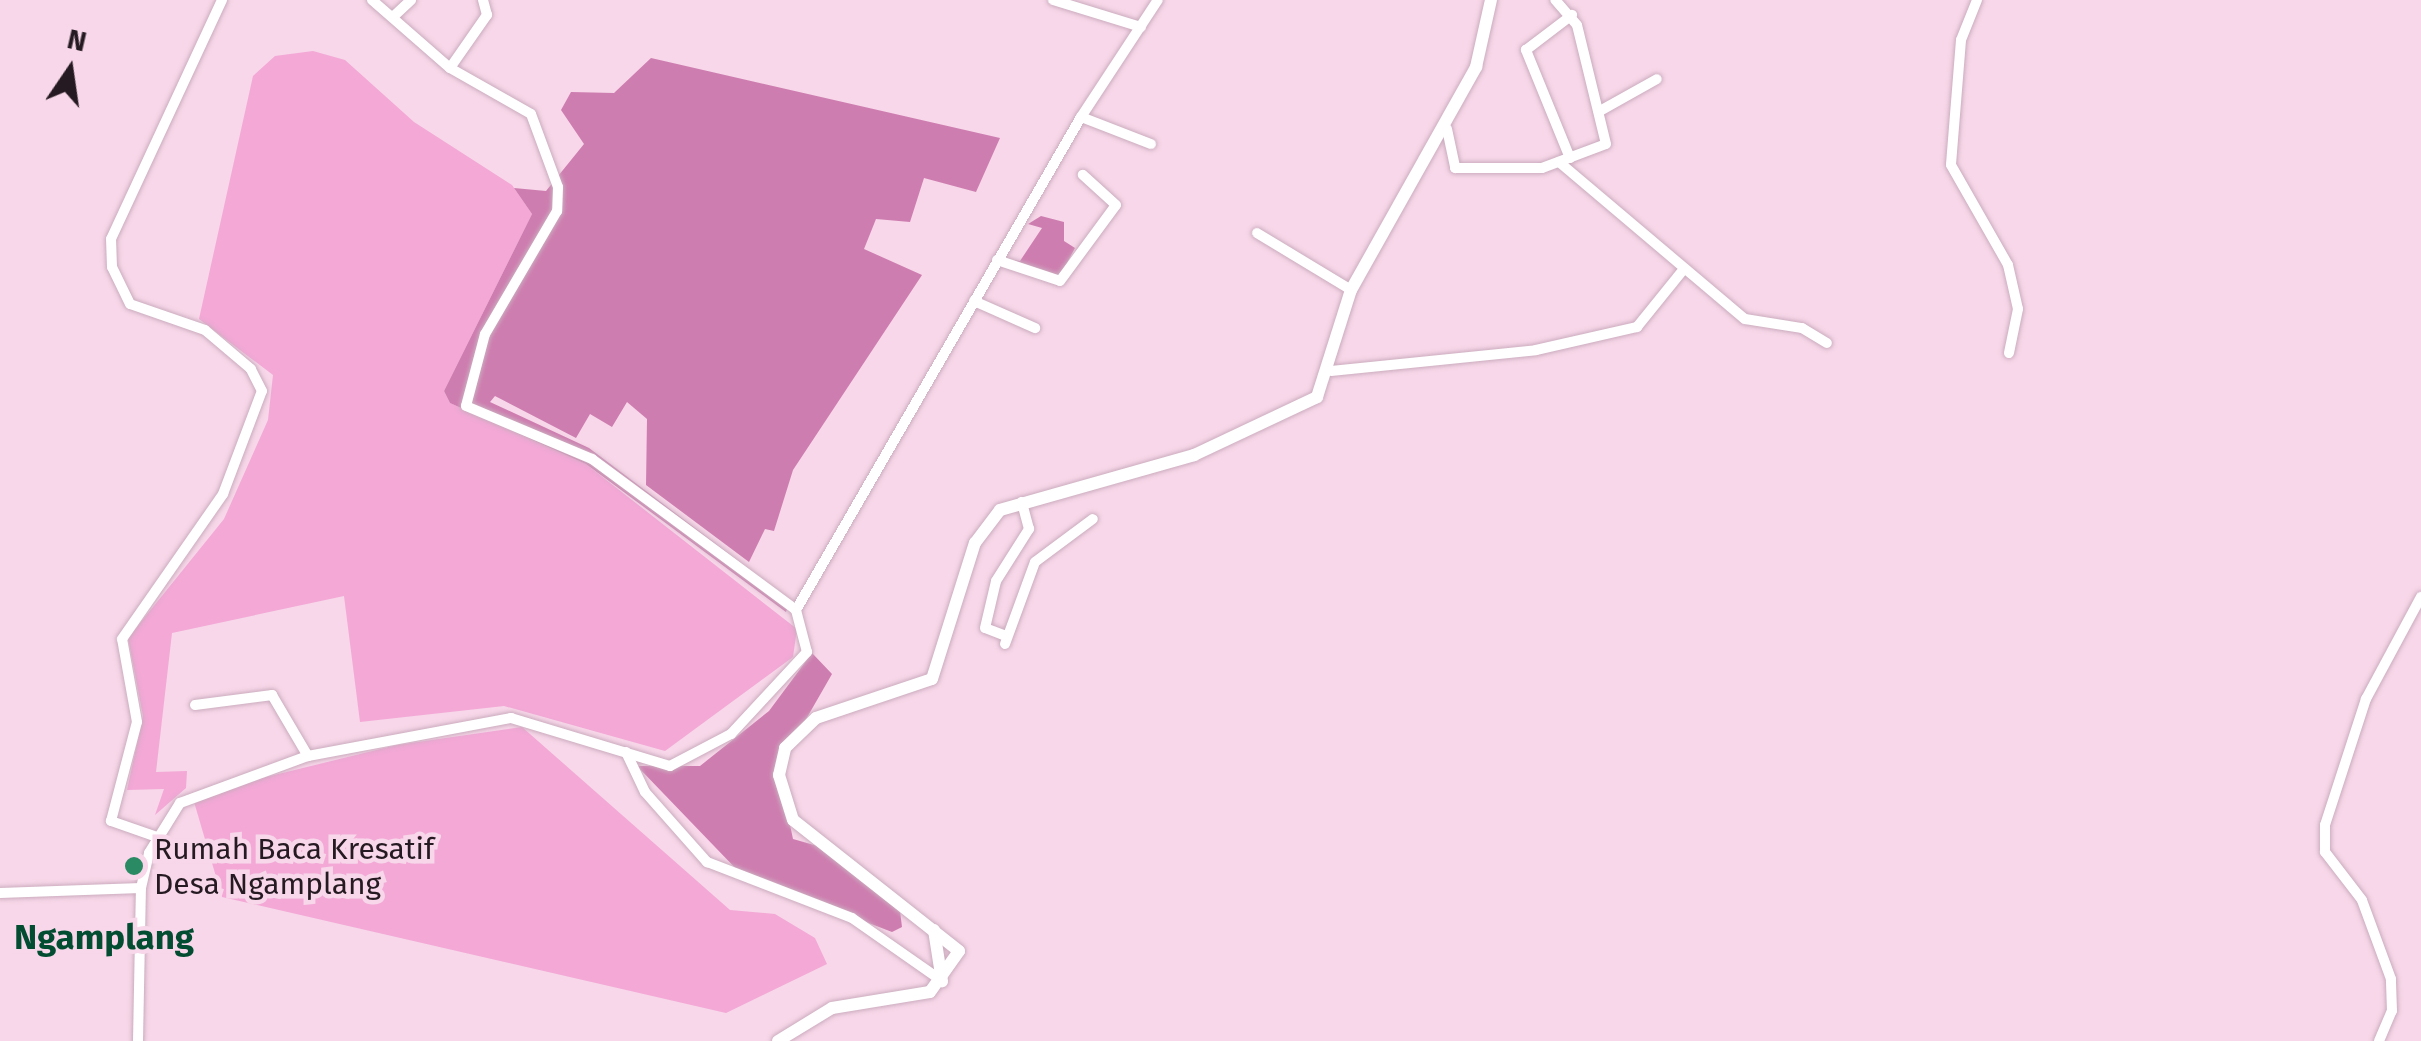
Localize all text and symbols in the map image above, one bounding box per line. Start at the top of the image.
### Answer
north arrow [20,20,120,120]
text: N [64,22,90,58]
place label: Rumah Baca Kresatif Desa Ngamplang [154,831,434,902]
marker: Rumah Baca Kresatif Desa Ngamplang [123,855,145,877]
district label: Ngamplang [14,916,194,958]

